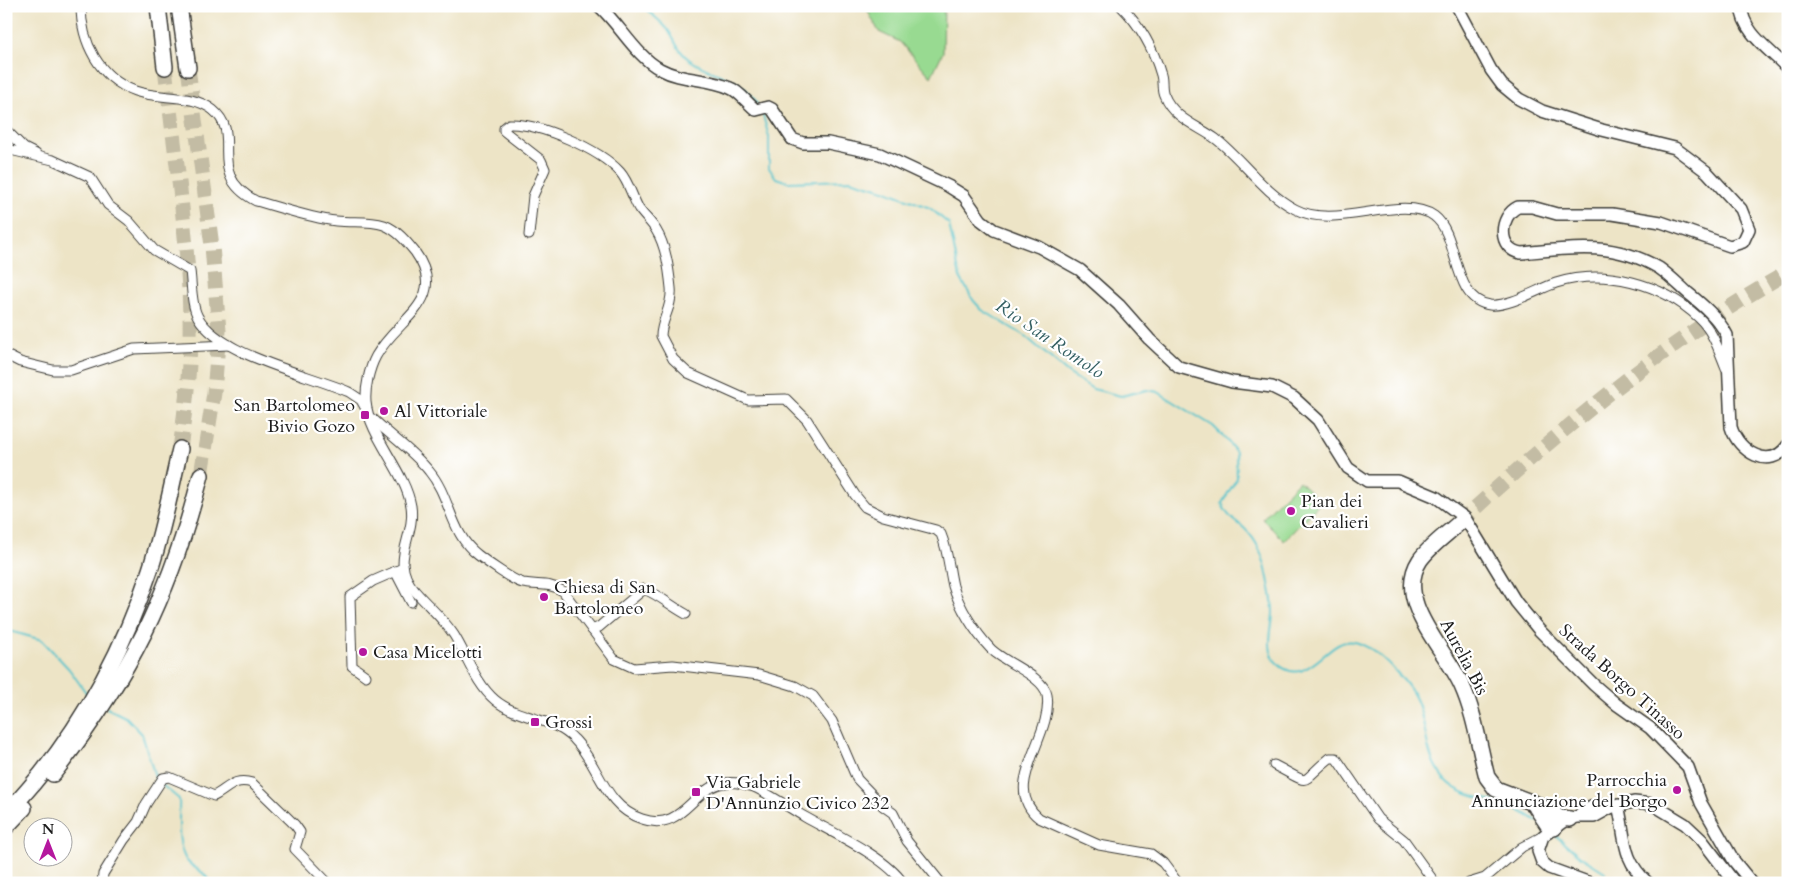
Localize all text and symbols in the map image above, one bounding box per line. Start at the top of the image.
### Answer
water label: Rio San Romolo [990,293,1110,385]
place label: San Bartolomeo Bivio Gozo [234,393,355,439]
place label: Al Vittoriale [394,399,488,424]
marker: Al Vittoriale [378,405,390,417]
marker: San Bartolomeo Bivio Gozo [359,409,371,421]
place label: Pian dei Cavalieri [1301,489,1369,535]
marker: Pian dei Cavalieri [1285,505,1297,517]
place label: Chiesa di San Bartolomeo [554,575,657,621]
marker: Chiesa di San Bartolomeo [538,591,550,603]
street label: Aurelia Bis [1433,614,1495,700]
street label: Strada Borgo Tinasso [1553,618,1691,746]
place label: Casa Micelotti [373,640,482,665]
marker: Casa Micelotti [357,646,369,658]
place label: Grossi [545,710,593,735]
marker: Grossi [529,716,541,728]
place label: Parrocchia Annunciazione del Borgo [1471,768,1667,814]
place label: Via Gabriele D'Annunzio Civico 232 [706,770,889,816]
marker: Parrocchia Annunciazione del Borgo [1671,784,1683,796]
marker: Via Gabriele D'Annunzio Civico 232 [690,786,702,798]
north arrow [22,816,72,866]
text: N [42,820,54,839]

